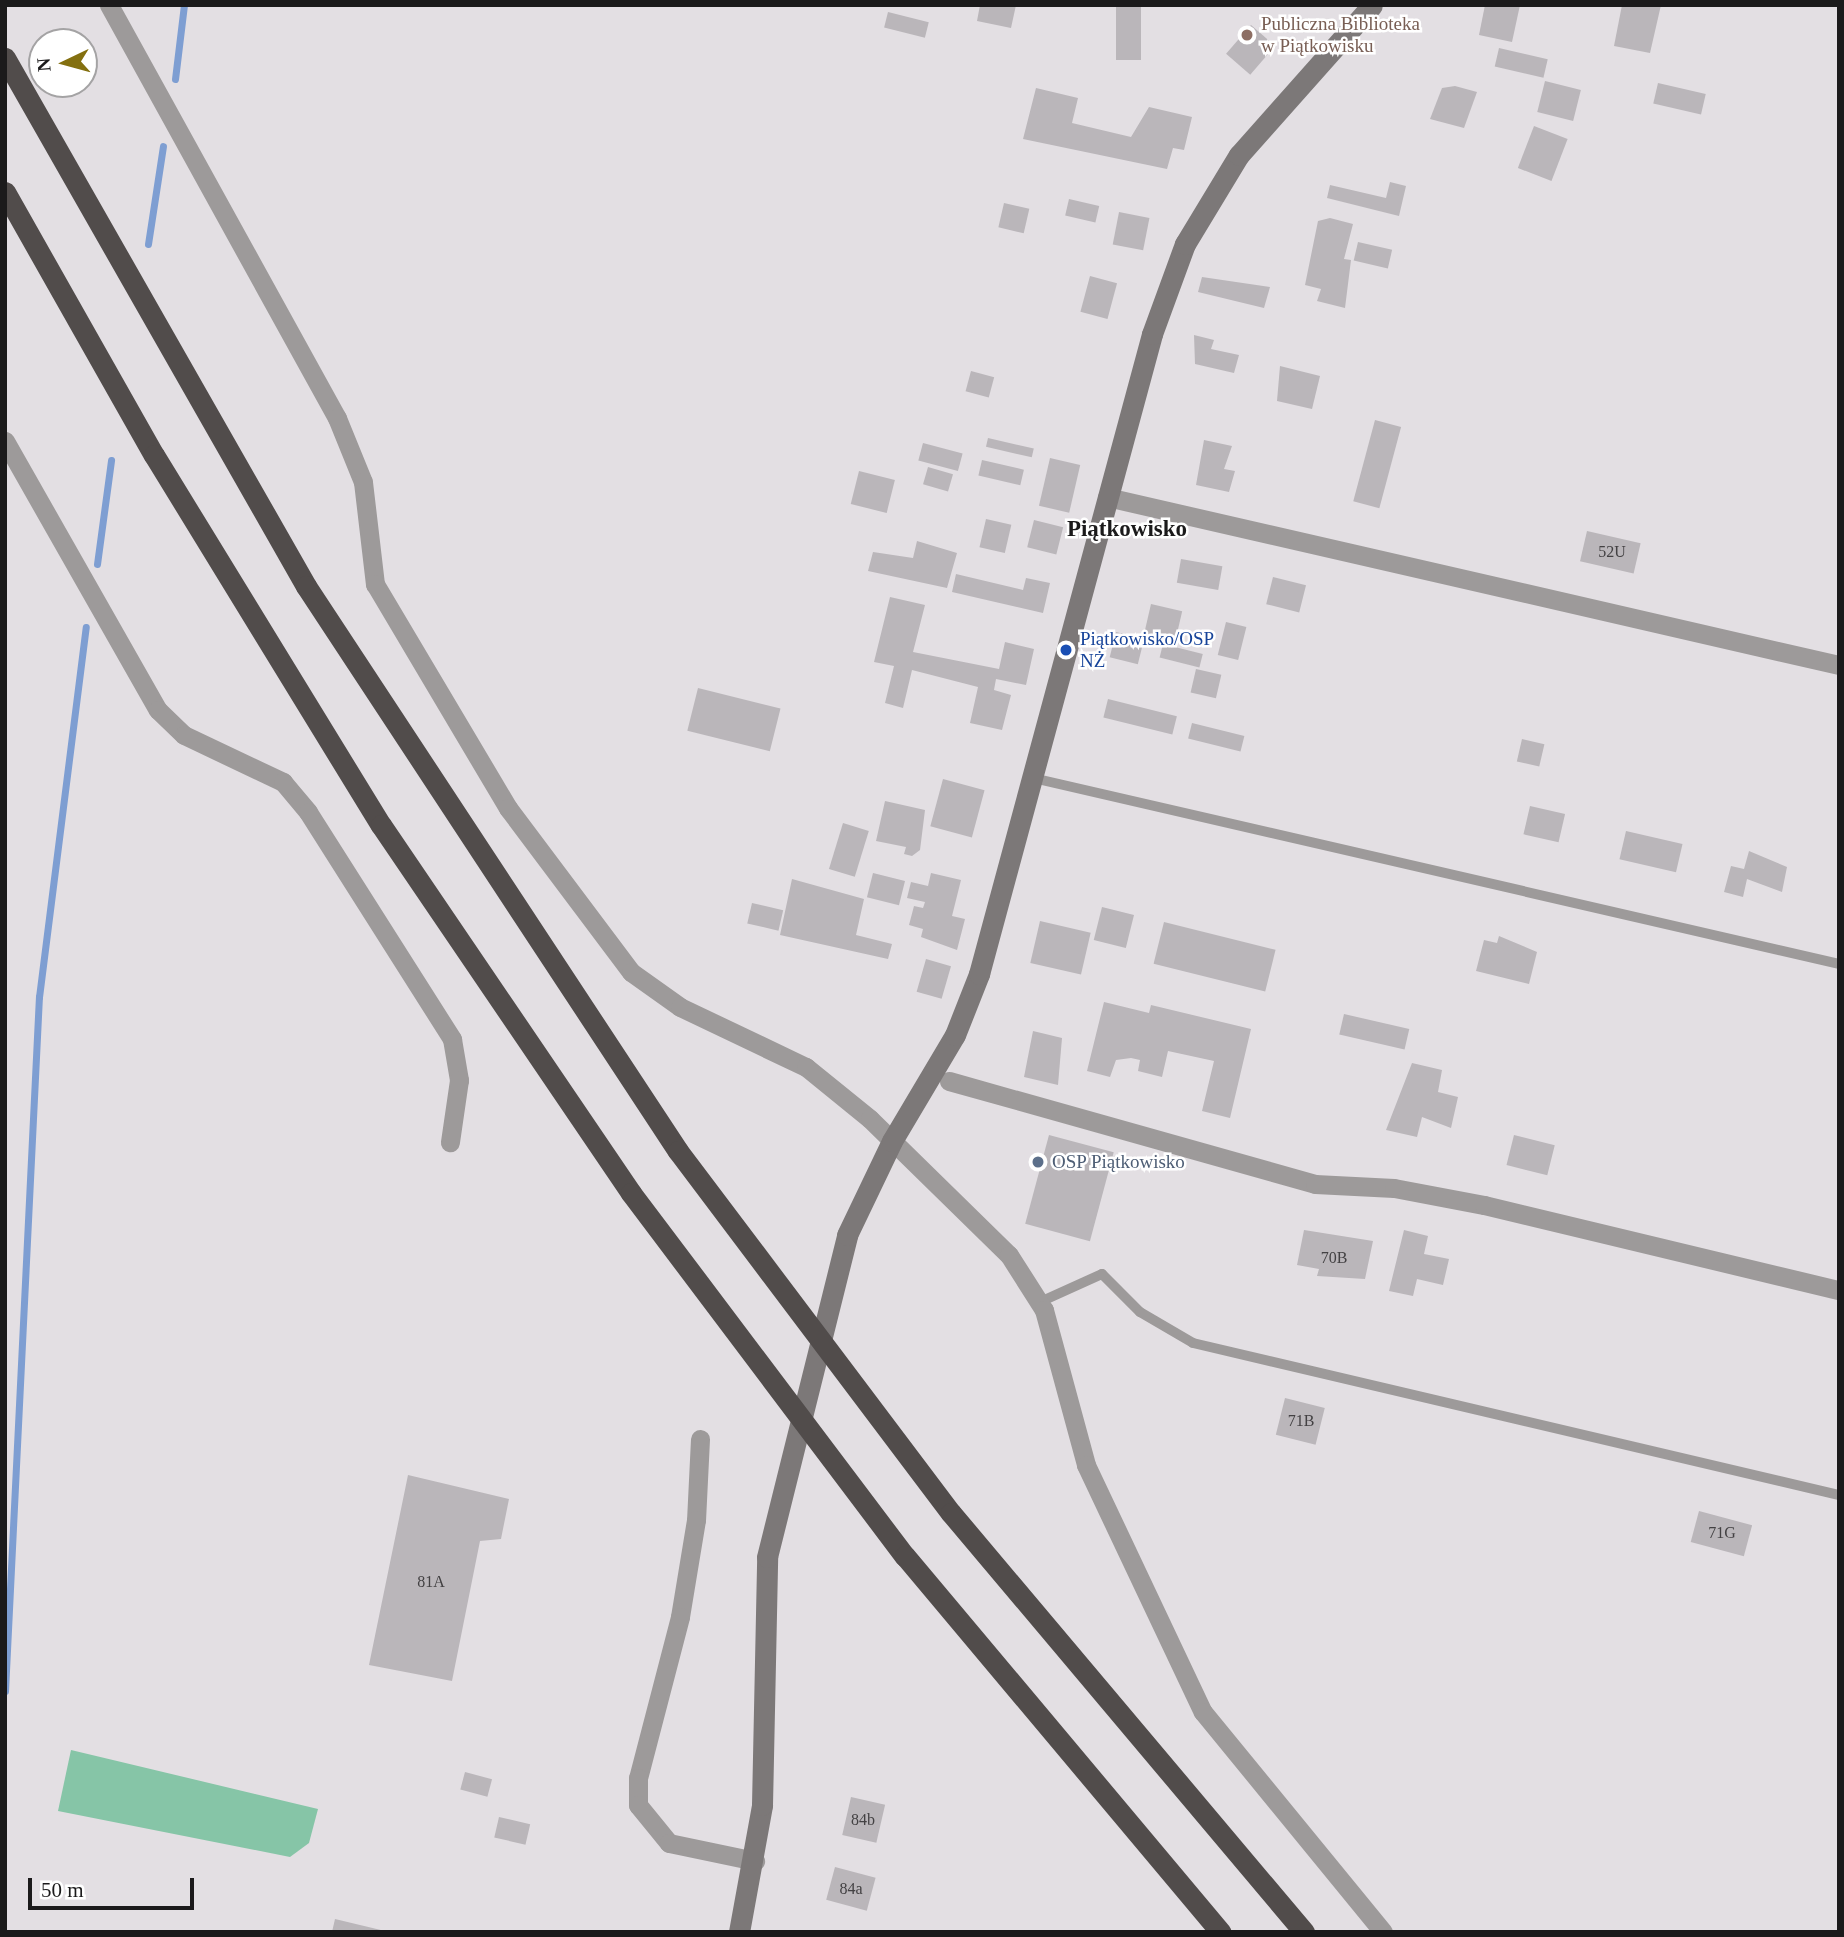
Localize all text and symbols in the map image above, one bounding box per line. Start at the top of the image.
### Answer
place label: Publiczna Biblioteka w Piątkowisku [1261,13,1420,57]
marker: Publiczna Biblioteka w Piątkowisku [1239,27,1255,43]
north arrow [28,28,98,98]
text: N [33,57,55,72]
district label: Piątkowisko [1067,515,1187,543]
house number: 52U [1598,542,1626,562]
place label: Piątkowisko/OSP NŻ [1080,628,1214,672]
marker: Piątkowisko/OSP NŻ [1058,642,1074,658]
place label: OSP Piątkowisko [1052,1151,1186,1173]
marker: OSP Piątkowisko [1030,1154,1046,1170]
house number: 70B [1321,1248,1347,1268]
house number: 71B [1288,1411,1314,1431]
house number: 71G [1708,1523,1736,1543]
house number: 81A [417,1572,445,1592]
house number: 84b [851,1810,875,1830]
scale bar [32,1864,198,1908]
text: 50 m [41,1878,84,1902]
house number: 84a [839,1879,863,1899]

